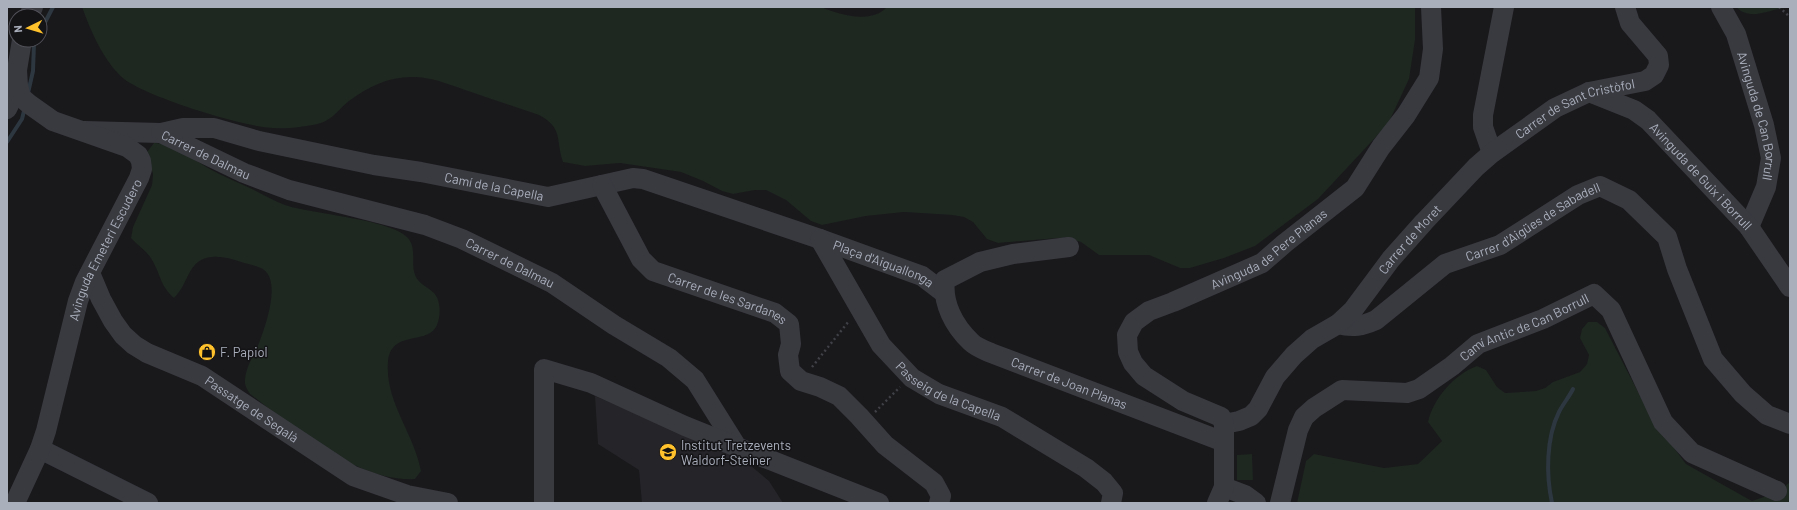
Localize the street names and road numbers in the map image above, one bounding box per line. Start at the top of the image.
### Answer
street label: Avinguda de Can Borrull [1734,50,1779,182]
street label: Carrer de Sant Cristòfol [1512,75,1636,142]
street label: Avinguda de Guix i Borrull [1647,119,1756,233]
street label: Carrer de Dalmau [159,126,253,183]
street label: Camí de la Capella [443,169,545,204]
street label: Avinguda Emeteri Escudero [65,176,145,322]
street label: Carrer d'Aigües de Sabadell [1463,179,1602,264]
street label: Carrer de Moret [1375,201,1445,277]
street label: Avinguda de Pere Planas [1208,205,1330,293]
street label: Carrer de Dalmau [463,234,557,291]
street label: Plaça d'Aiguallonga [831,236,937,290]
street label: Carrer de les Sardanes [666,269,791,328]
street label: Camí Antic de Can Borrull [1456,290,1591,364]
street label: Carrer de Joan Planas [1009,353,1129,412]
street label: Passeig de la Capella [893,358,1003,424]
street label: Passatge de Segalà [202,372,302,446]

